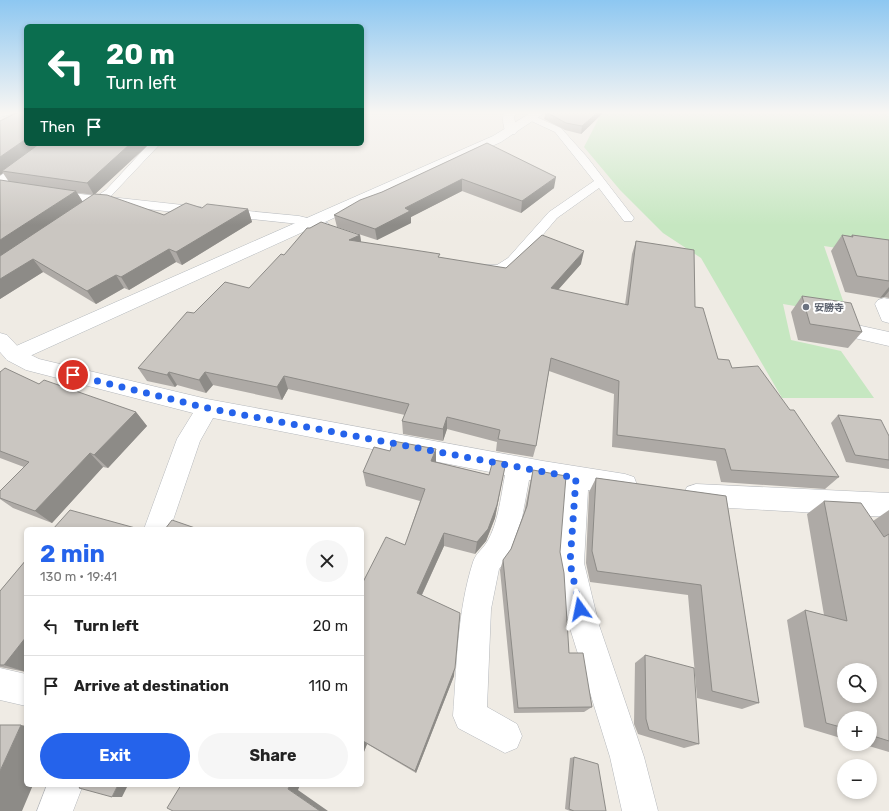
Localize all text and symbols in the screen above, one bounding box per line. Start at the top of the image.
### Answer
text: 20 m [106,38,175,71]
icon: left [40,40,92,92]
text: Turn left [106,72,176,94]
icon: arrive [83,116,105,138]
text: Then [40,118,75,136]
marker: 安勝寺 [801,302,811,312]
place label: 安勝寺 [814,302,844,314]
pin [56,358,90,392]
icon: arrive [62,364,84,386]
text: 2 min [40,540,105,568]
button: close [306,540,348,582]
text: 130 m · 19:41 [40,569,117,584]
position arrow [559,588,601,630]
icon: left [40,615,62,637]
text: Turn left [74,617,139,635]
text: 20 m [313,617,348,635]
map controls [837,663,877,799]
button: search [837,663,877,703]
icon: arrive [40,675,62,697]
text: Arrive at destination [74,677,229,695]
text: 110 m [309,677,348,695]
button: + [837,711,877,751]
button: Exit [40,733,190,779]
button: Share [198,733,348,779]
button: − [837,759,877,799]

